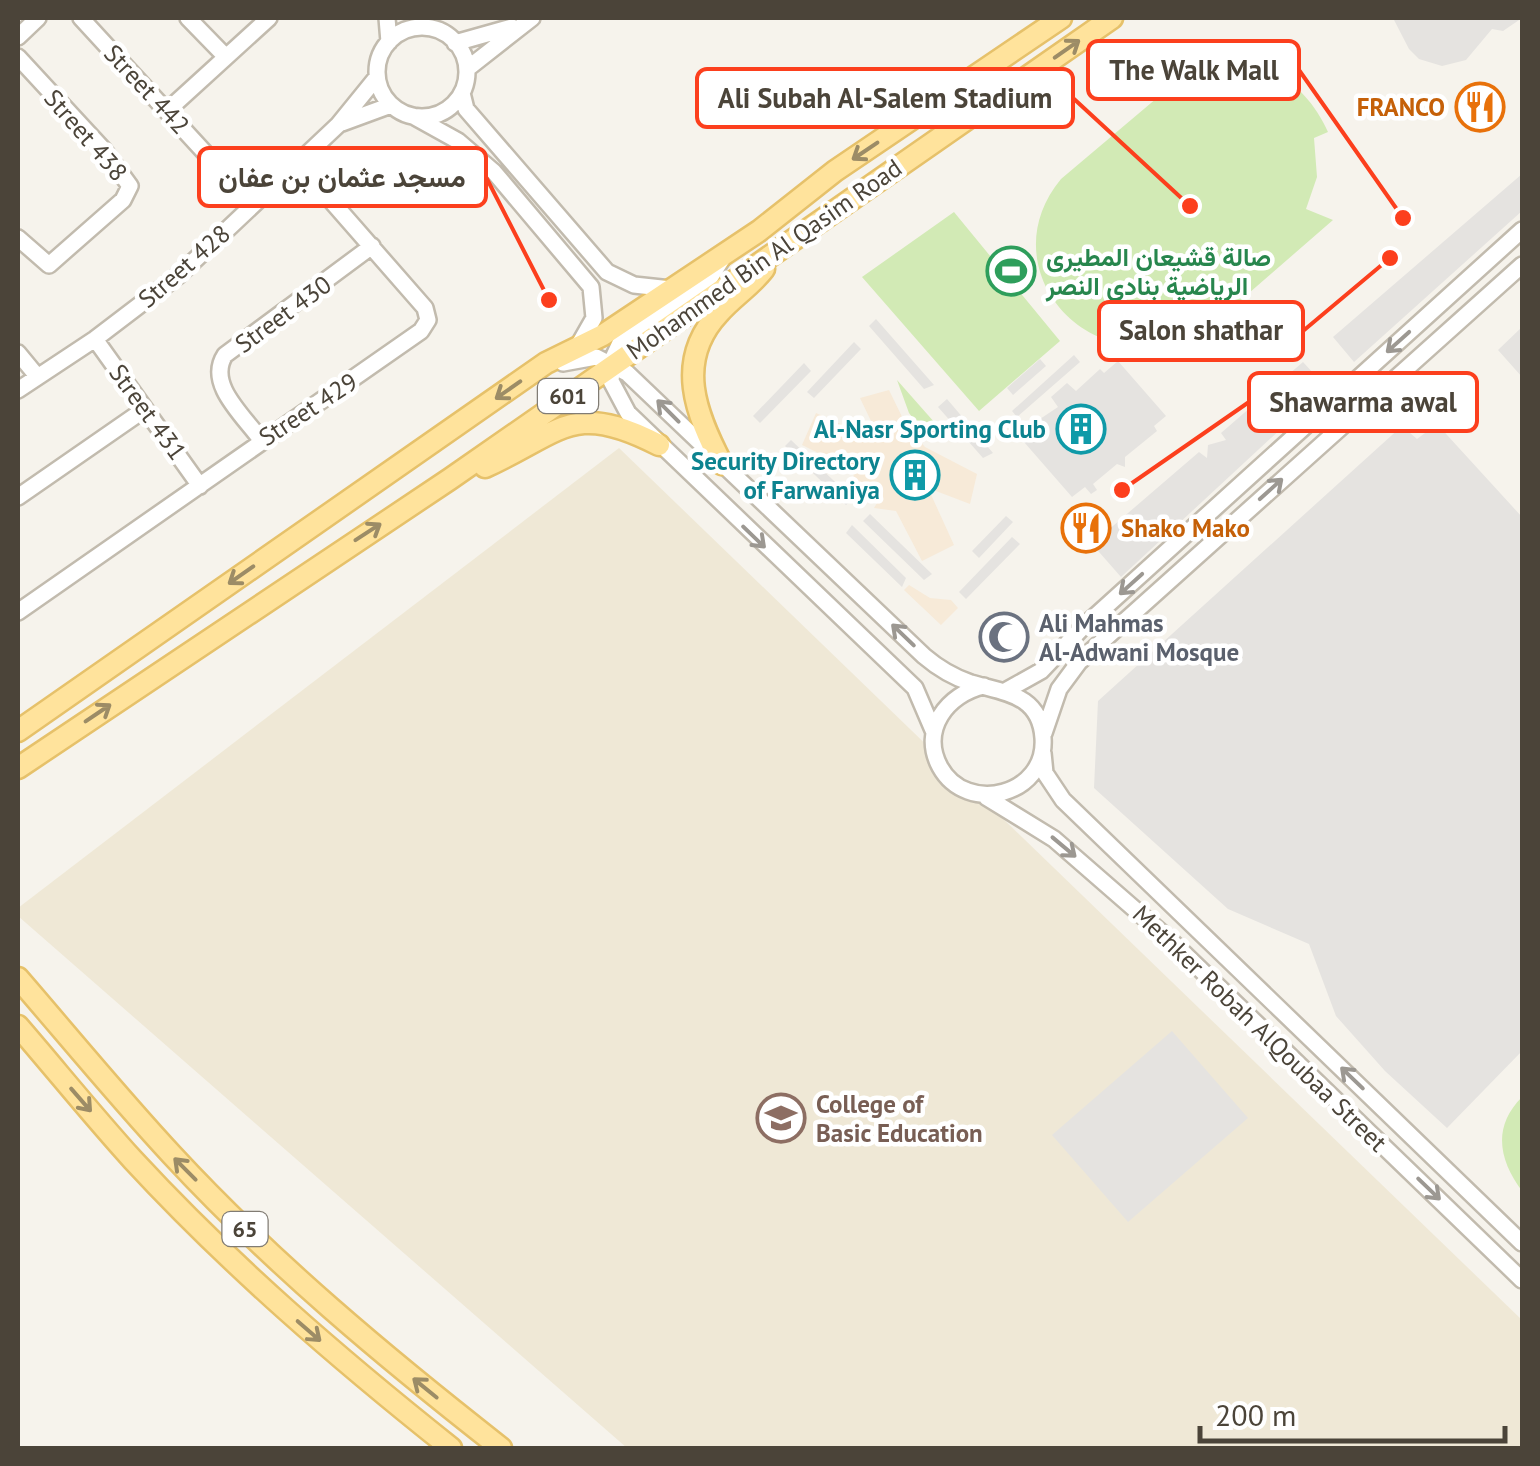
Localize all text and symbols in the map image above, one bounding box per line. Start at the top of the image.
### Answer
street label: Street 442 [97,37,197,141]
one-way arrow [1053,39,1081,60]
callout: The Walk Mall [1088,41,1299,99]
text: The Walk Mall [1109,51,1279,88]
callout: Ali Subah Al-Salem Stadium [697,69,1073,127]
text: Ali Subah Al-Salem Stadium [718,79,1052,116]
restaurant icon: FRANCO [1454,81,1506,133]
street label: Street 438 [37,82,135,188]
place label: FRANCO [1357,91,1445,123]
one-way arrow [851,140,879,161]
callout: مسجد عثمان بن عفان [199,148,486,206]
street label: Mohammed Bin Al Qasim Road [620,152,908,366]
text: مسجد عثمان بن عفان [218,158,466,195]
street label: Street 428 [131,217,237,315]
place label: صالة قشيعان المطيرى الرياضية بنادى النصر [1045,241,1271,302]
sports icon: صالة قشيعان المطيرى الرياضية بنادى النصر [985,245,1037,297]
street label: Street 430 [229,268,337,360]
callout: Salon shathar [1099,302,1303,360]
text: Salon shathar [1119,311,1283,348]
one-way arrow [1386,330,1411,353]
street label: Street 431 [102,358,194,466]
street label: Street 429 [253,365,363,453]
callout: Shawarma awal [1249,373,1477,431]
one-way arrow [495,379,523,400]
road number: 601 [538,379,598,413]
text: Shawarma awal [1269,383,1458,420]
one-way arrow [656,399,680,423]
building icon: Al-Nasr Sporting Club [1055,403,1107,455]
place label: Al-Nasr Sporting Club [814,413,1046,445]
place label: Security Directory of Farwaniya [691,445,881,506]
building icon: Security Directory of Farwaniya [889,449,941,501]
one-way arrow [1258,478,1283,501]
restaurant icon: Shako Mako [1060,502,1112,554]
place label: Shako Mako [1121,512,1250,544]
one-way arrow [353,522,382,543]
one-way arrow [742,525,766,549]
one-way arrow [228,564,256,585]
one-way arrow [1119,572,1144,595]
place label: Ali Mahmas Al-Adwani Mosque [1039,607,1239,668]
mosque icon: Ali Mahmas Al-Adwani Mosque [978,611,1030,663]
one-way arrow [891,623,915,647]
one-way arrow [84,703,111,723]
one-way arrow [1051,836,1077,858]
street label: Methker Robah AlQoubaa Street [1126,898,1394,1158]
one-way arrow [1340,1066,1364,1090]
one-way arrow [70,1087,93,1112]
place label: College of Basic Education [816,1088,983,1149]
school or university icon: College of Basic Education [755,1092,807,1144]
one-way arrow [174,1157,198,1181]
one-way arrow [1416,1177,1440,1201]
road number: 65 [222,1212,268,1246]
one-way arrow [296,1320,321,1343]
one-way arrow [413,1377,439,1399]
scale bar [1200,1381,1505,1443]
text: 200 m [1215,1395,1296,1434]

